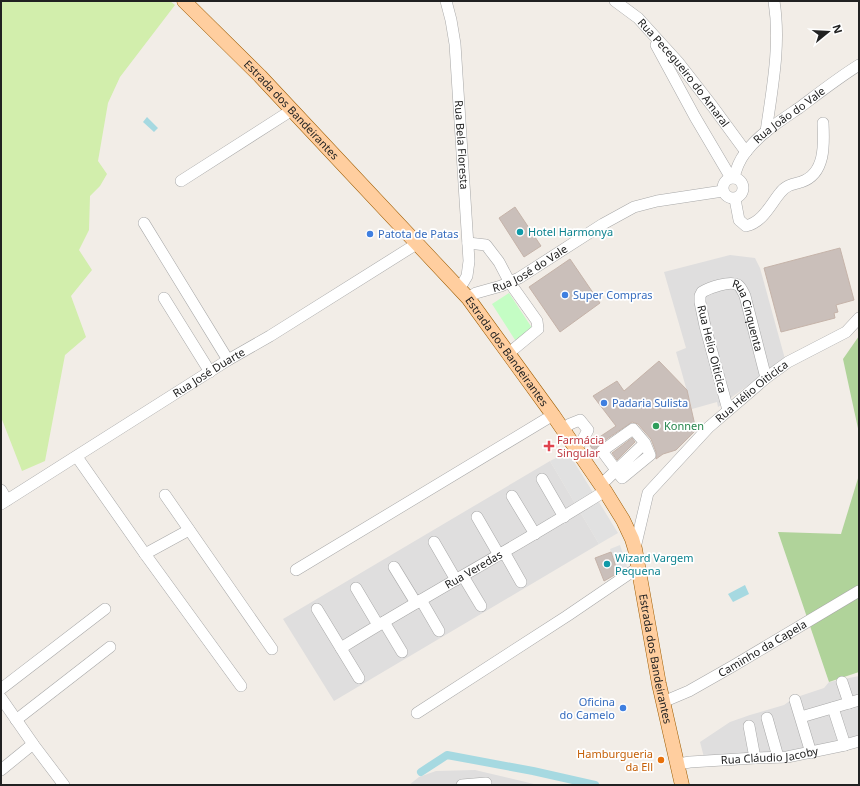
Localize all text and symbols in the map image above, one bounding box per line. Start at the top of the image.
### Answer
north arrow [808,12,848,52]
street label: Rua Pecegueiro do Amaral [635,15,733,130]
text: N [829,22,847,35]
street label: Estrada dos Bandeirantes [241,56,343,163]
street label: Rua João do Vale [750,83,828,146]
street label: Rua Bela Floresta [452,100,472,190]
place label: Hotel Harmonya [528,224,613,239]
place label: Patota de Patas [378,226,459,241]
marker: Hotel Harmonya [515,227,525,237]
marker: Patota de Patas [365,229,375,239]
street label: Rua José do Vale [490,241,570,295]
street label: Rua Cinquenta [731,275,767,353]
place label: Super Compras [573,287,653,302]
marker: Super Compras [560,290,570,300]
street label: Estrada dos Bandeirantes [462,293,552,409]
street label: Rua Helio Oiticica [694,303,731,394]
street label: Rua José Duarte [170,344,247,400]
street label: Rua Hélio Oiticica [712,357,791,425]
place label: Padaria Sulista [612,395,688,410]
marker: Padaria Sulista [599,398,609,408]
place label: Konnen [664,418,704,433]
marker: Konnen [651,421,661,431]
place label: Farmácia Singular [557,432,604,460]
marker: Farmácia Singular [544,441,554,451]
street label: Rua Veredas [442,547,505,592]
place label: Wizard Vargem Pequena [615,550,694,578]
marker: Wizard Vargem Pequena [602,559,612,569]
street label: Estrada dos Bandeirantes [636,593,676,725]
street label: Caminho da Capela [715,616,809,680]
place label: Oficina do Camelo [560,694,615,722]
marker: Oficina do Camelo [618,703,628,713]
street label: Rua Cláudio Jacoby [720,743,820,767]
place label: Hamburgueria da Ell [577,746,653,774]
marker: Hamburgueria da Ell [656,755,666,765]

